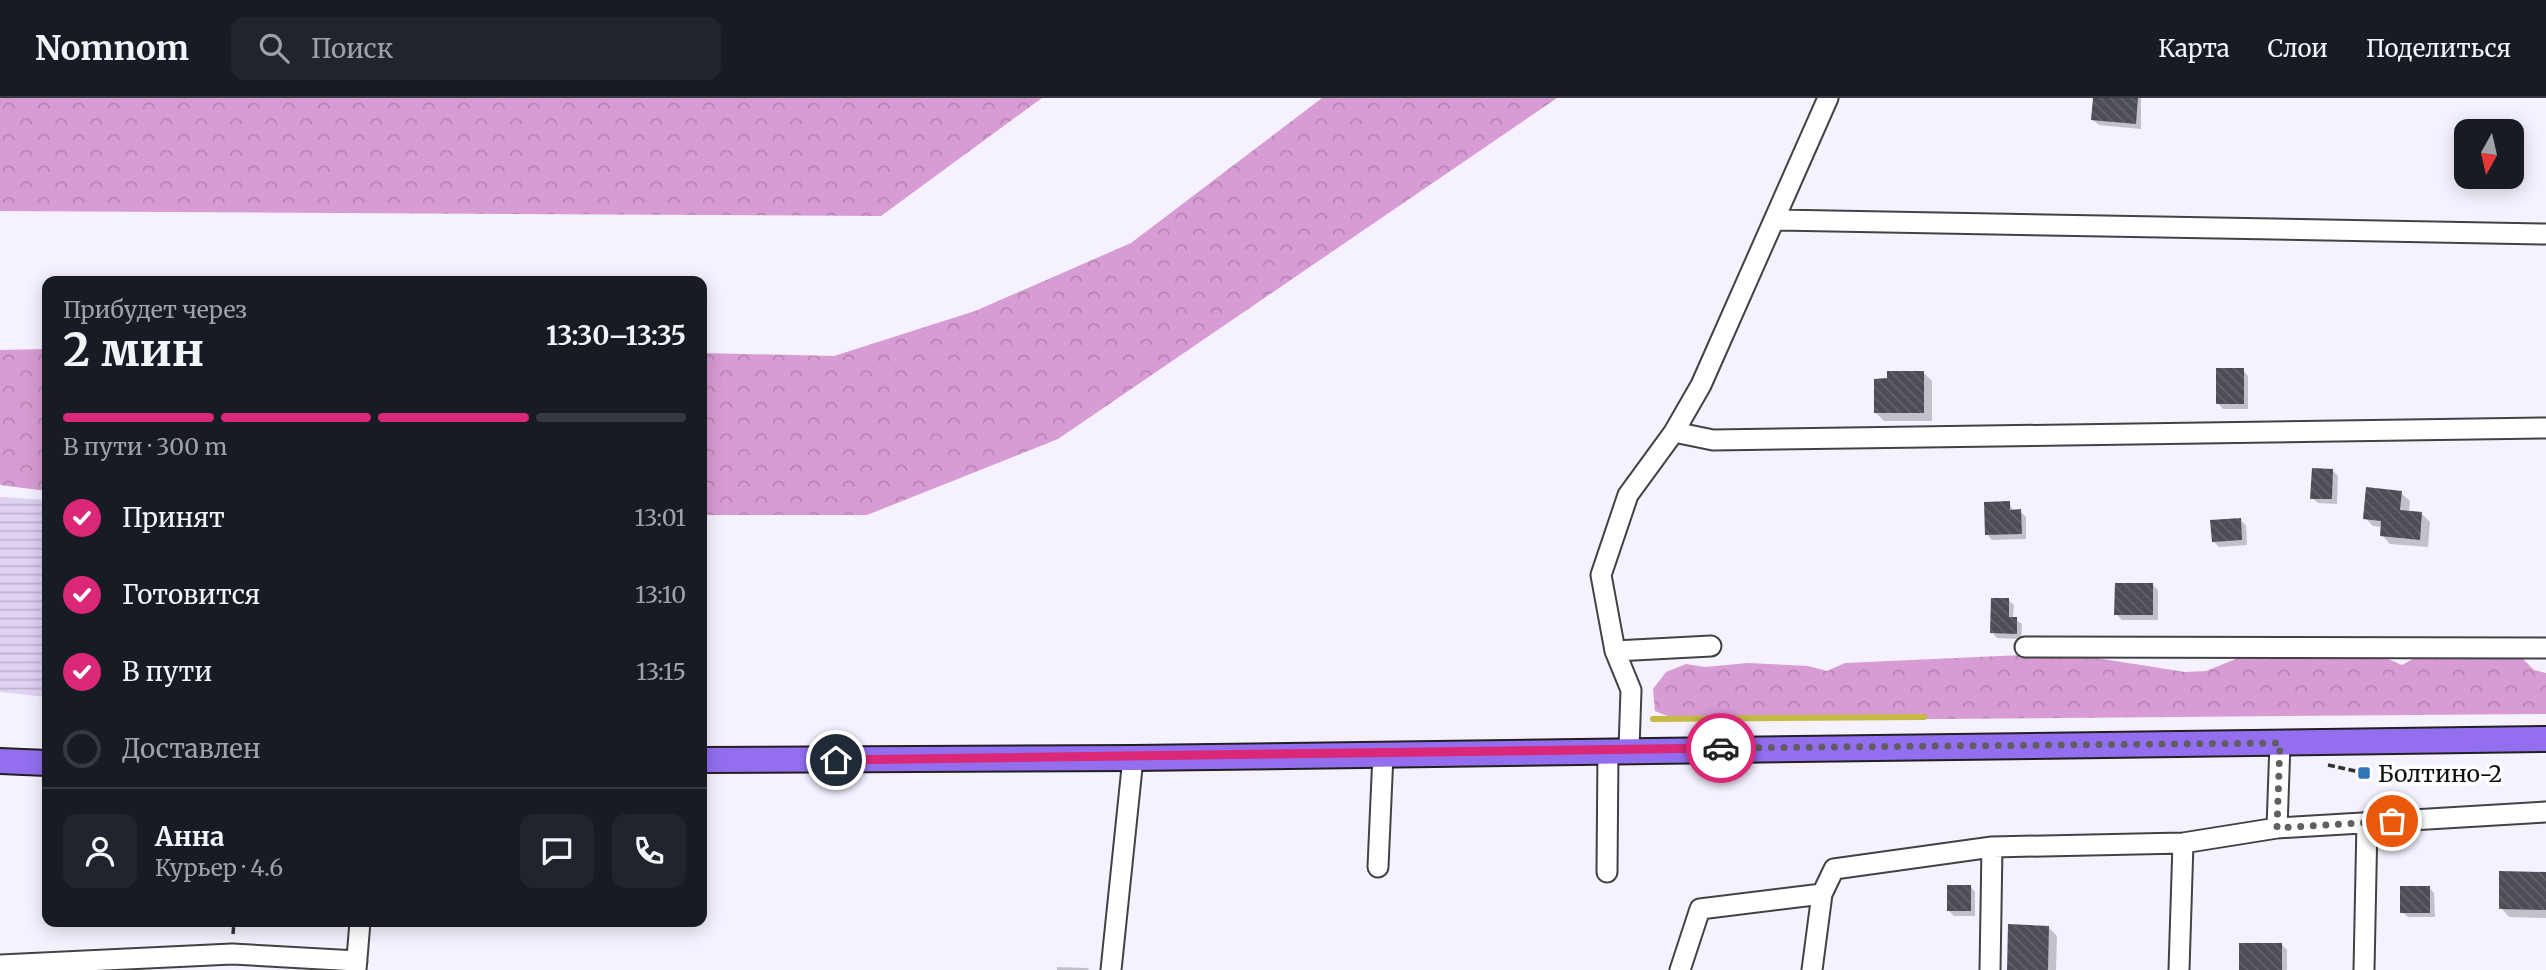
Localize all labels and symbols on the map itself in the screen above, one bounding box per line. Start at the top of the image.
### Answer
north arrow [2454,119,2524,189]
courier [1686,713,1756,783]
pin [806,730,866,790]
place label: Болтино-2 [2378,759,2502,788]
marker: Болтино-2 [2356,765,2372,781]
pin [2362,791,2422,851]

